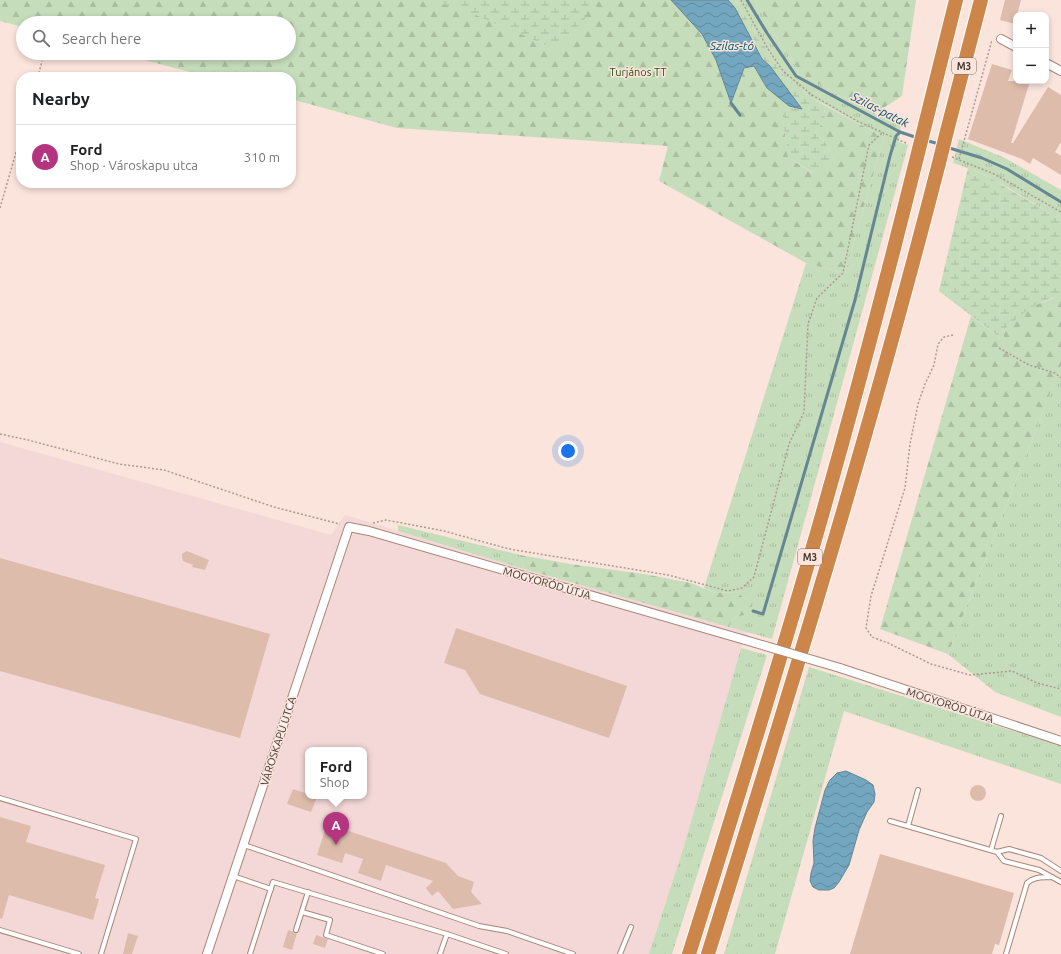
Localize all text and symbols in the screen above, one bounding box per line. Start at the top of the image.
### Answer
map controls [1013,12,1049,84]
button: + [1013,12,1049,48]
search box [16,16,296,60]
icon: search [30,27,52,49]
text: Search here [62,30,141,47]
water label: Szilas-tó [709,39,754,52]
button: − [1013,48,1049,84]
road number: M3 [952,58,976,74]
park label: Turjános TT [609,66,667,78]
text: Nearby [32,89,90,108]
water label: Szilas-patak [848,89,912,130]
text: Ford [70,141,102,158]
text: A [40,150,50,164]
text: 310 m [244,150,280,164]
text: Shop · Városkapu utca [70,158,198,172]
your location [558,441,578,461]
road number: M3 [798,549,822,565]
street label: MOGYORÓD ÚTJA [502,564,593,602]
street label: MOGYORÓD ÚTJA [905,684,996,725]
street label: VÁROSKAPU UTCA [257,694,298,787]
popup [305,747,367,799]
text: Ford [320,758,352,775]
text: Shop [320,775,349,789]
pin: A [323,812,349,845]

